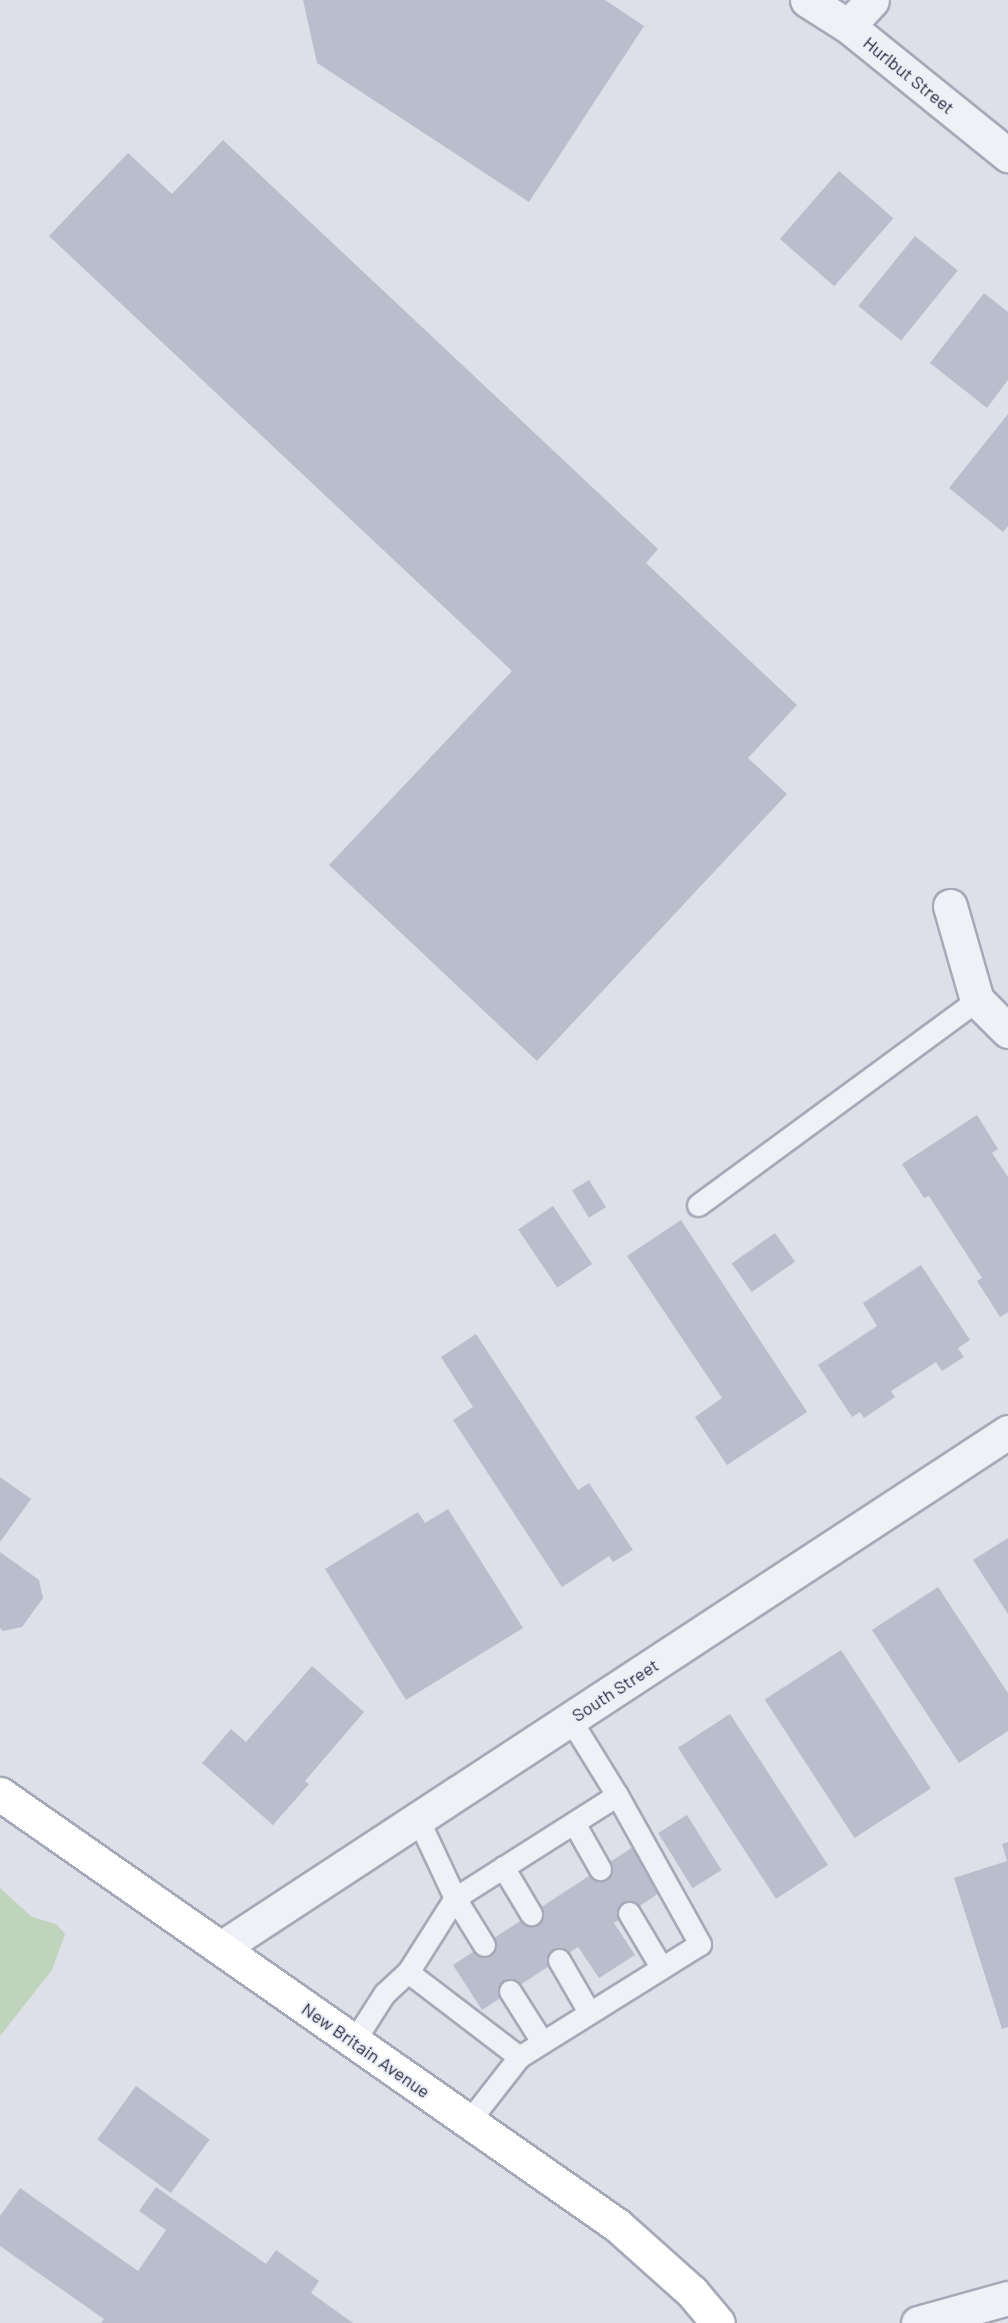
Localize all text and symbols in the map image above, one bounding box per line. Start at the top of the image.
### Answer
street label: Hurlbut Street [859,32,959,118]
street label: South Street [568,1654,662,1726]
street label: New Britain Avenue [298,1998,434,2102]

